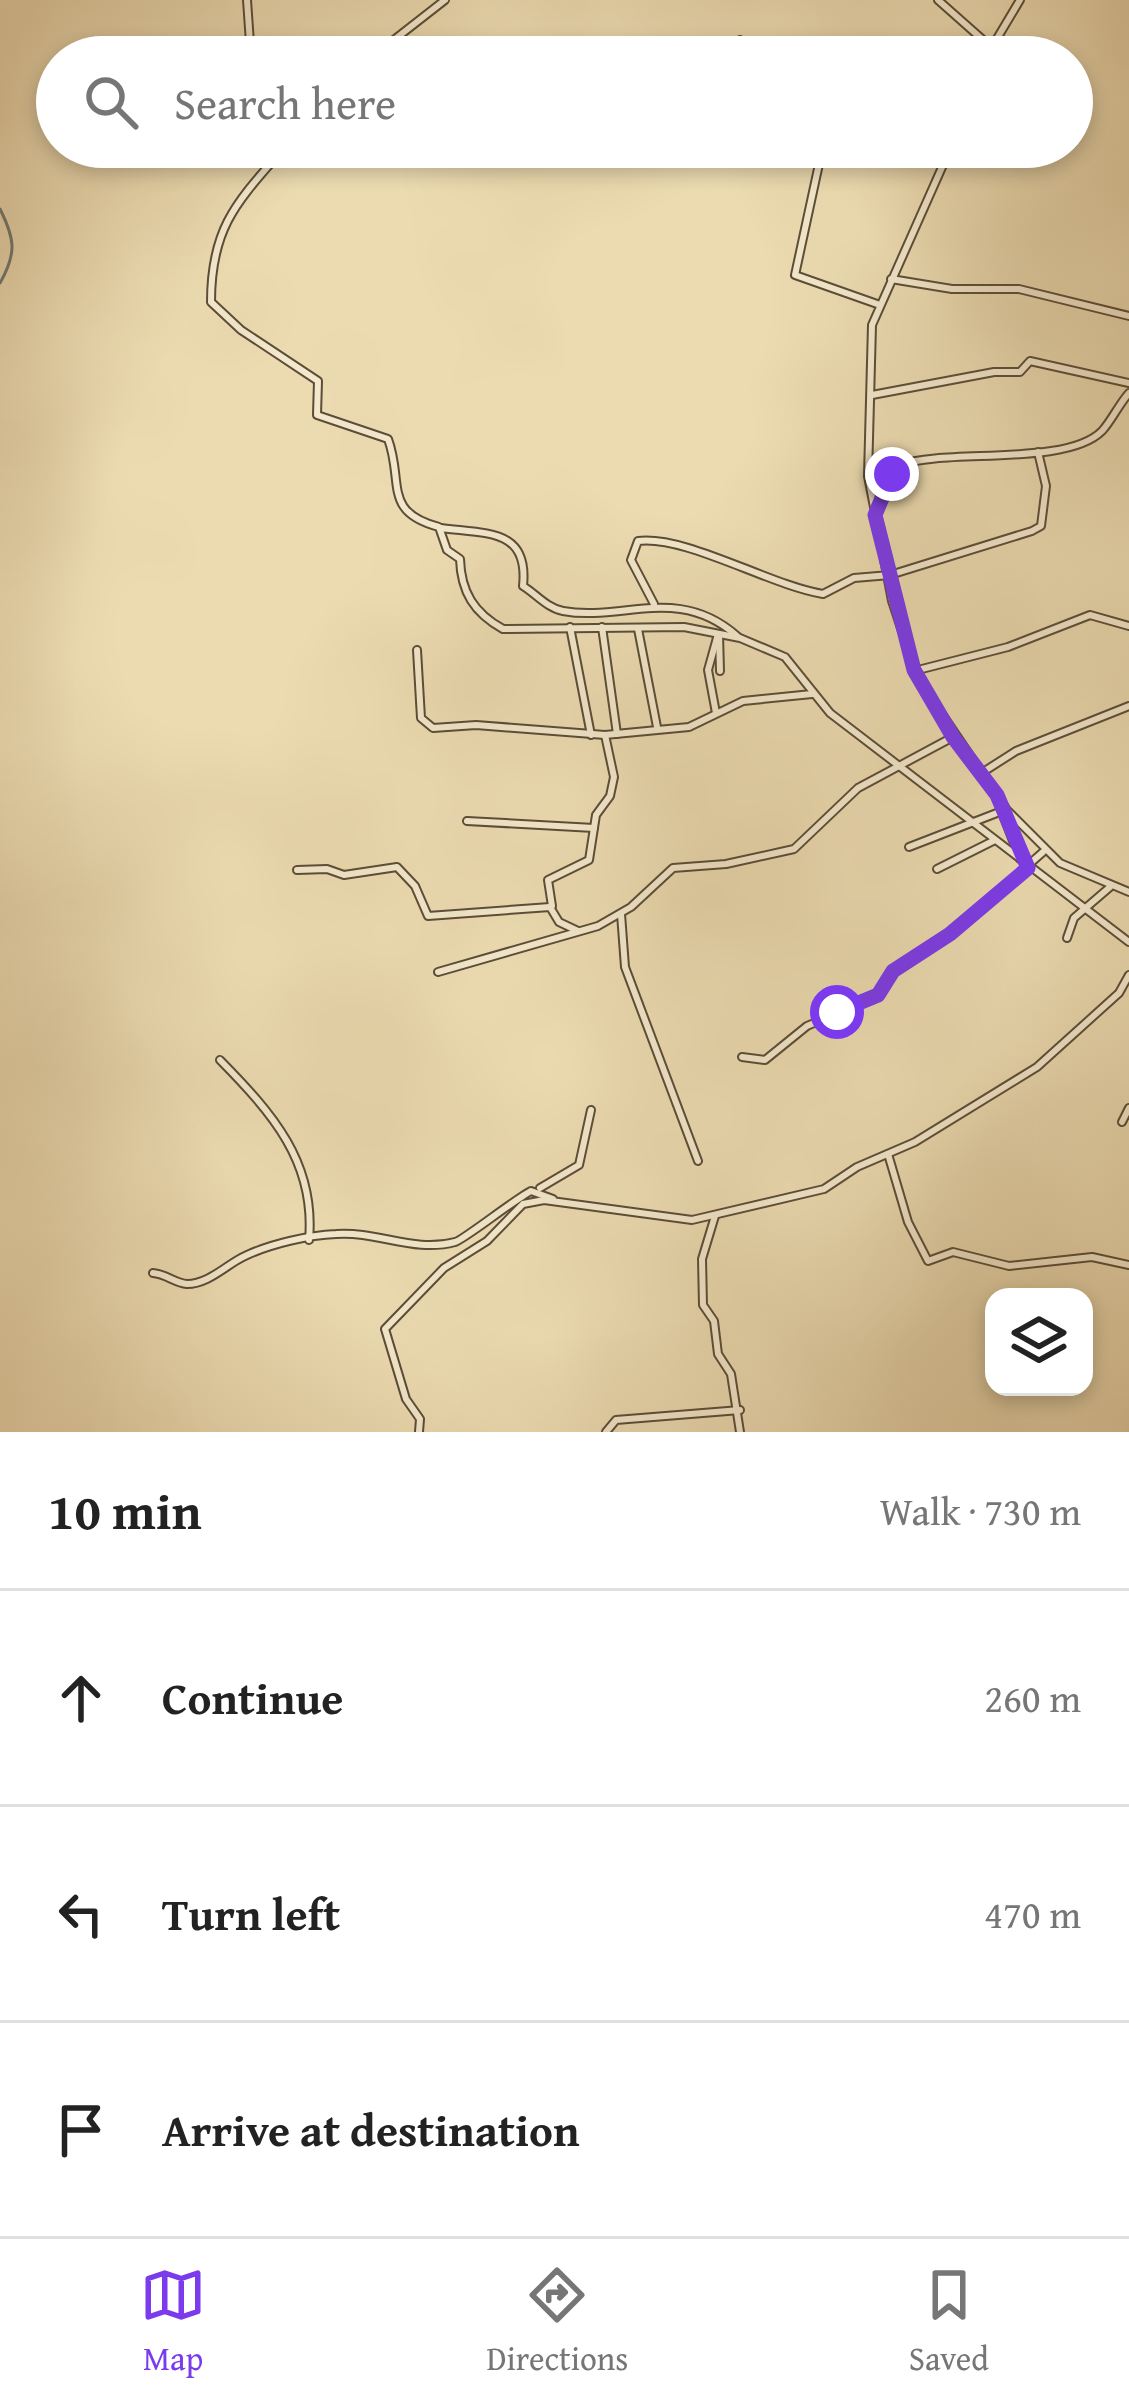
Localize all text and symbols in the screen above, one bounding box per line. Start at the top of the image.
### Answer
search box [36,36,1093,168]
icon: search [78,69,144,135]
text: Search here [174,70,396,135]
route end [865,447,919,501]
route start [810,985,864,1039]
map controls [985,1288,1093,1396]
button: layers [985,1288,1093,1396]
text: 10 min [48,1473,202,1548]
text: Walk · 730 m [880,1482,1081,1539]
icon: ahead [48,1665,114,1731]
text: Continue [162,1665,343,1730]
text: 260 m [984,1669,1081,1726]
icon: left [48,1881,114,1947]
text: Turn left [162,1881,340,1946]
text: 470 m [984,1885,1081,1942]
icon: arrive [48,2097,114,2163]
text: Arrive at destination [162,2097,580,2162]
tab: Map [140,2262,206,2382]
tab: Directions [487,2262,628,2382]
tab: Saved [909,2262,989,2382]

